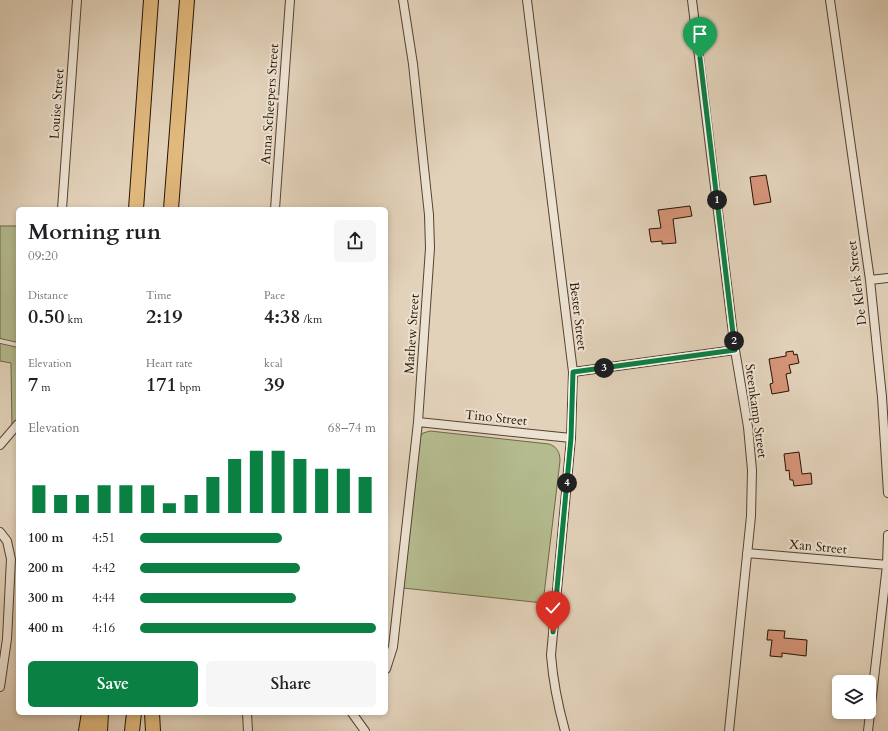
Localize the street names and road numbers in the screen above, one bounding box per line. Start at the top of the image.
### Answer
street label: Anna Scheepers Street [257,43,283,165]
street label: Louise Street [46,68,68,140]
street label: De Klerk Street [843,240,871,326]
street label: Bester Street [565,281,591,351]
street label: Mathew Street [400,293,424,375]
street label: Steenkamp Street [740,363,772,459]
street label: Tino Street [464,406,528,430]
street label: Xan Street [788,536,848,558]

